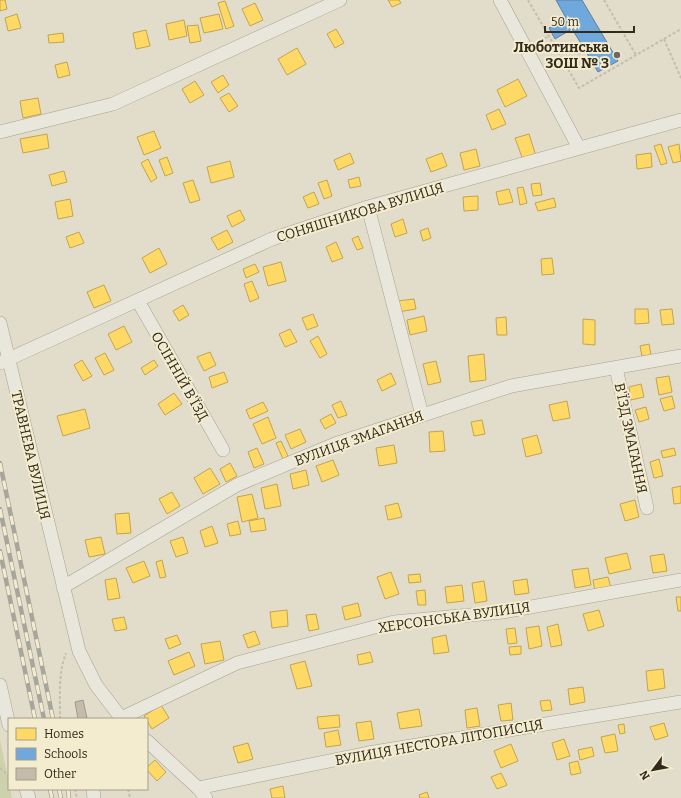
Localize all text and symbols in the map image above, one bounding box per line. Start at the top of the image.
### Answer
scale bar [545,8,634,34]
text: 50 m [551,15,580,29]
place label: Люботинська ЗОШ № 3 [513,39,609,72]
marker: Люботинська ЗОШ № 3 [612,50,622,60]
street label: СОНЯШНИКОВА ВУЛИЦЯ [274,179,446,246]
street label: ОСІННІЙ В'ЇЗД [147,328,213,424]
street label: В'ЇЗД ЗМАГАННЯ [610,381,651,495]
street label: ТРАВНЕВА ВУЛИЦЯ [7,389,54,521]
street label: ВУЛИЦЯ ЗМАГАННЯ [292,407,426,470]
street label: ХЕРСОНСЬКА ВУЛИЦЯ [377,598,531,637]
street label: ВУЛИЦЯ НЕСТОРА ЛІТОПИСЦЯ [334,716,544,769]
legend [8,718,148,790]
text: Homes [44,727,84,741]
text: Schools [44,747,88,761]
north arrow [633,750,673,790]
text: Other [44,767,77,781]
text: N [637,768,653,782]

